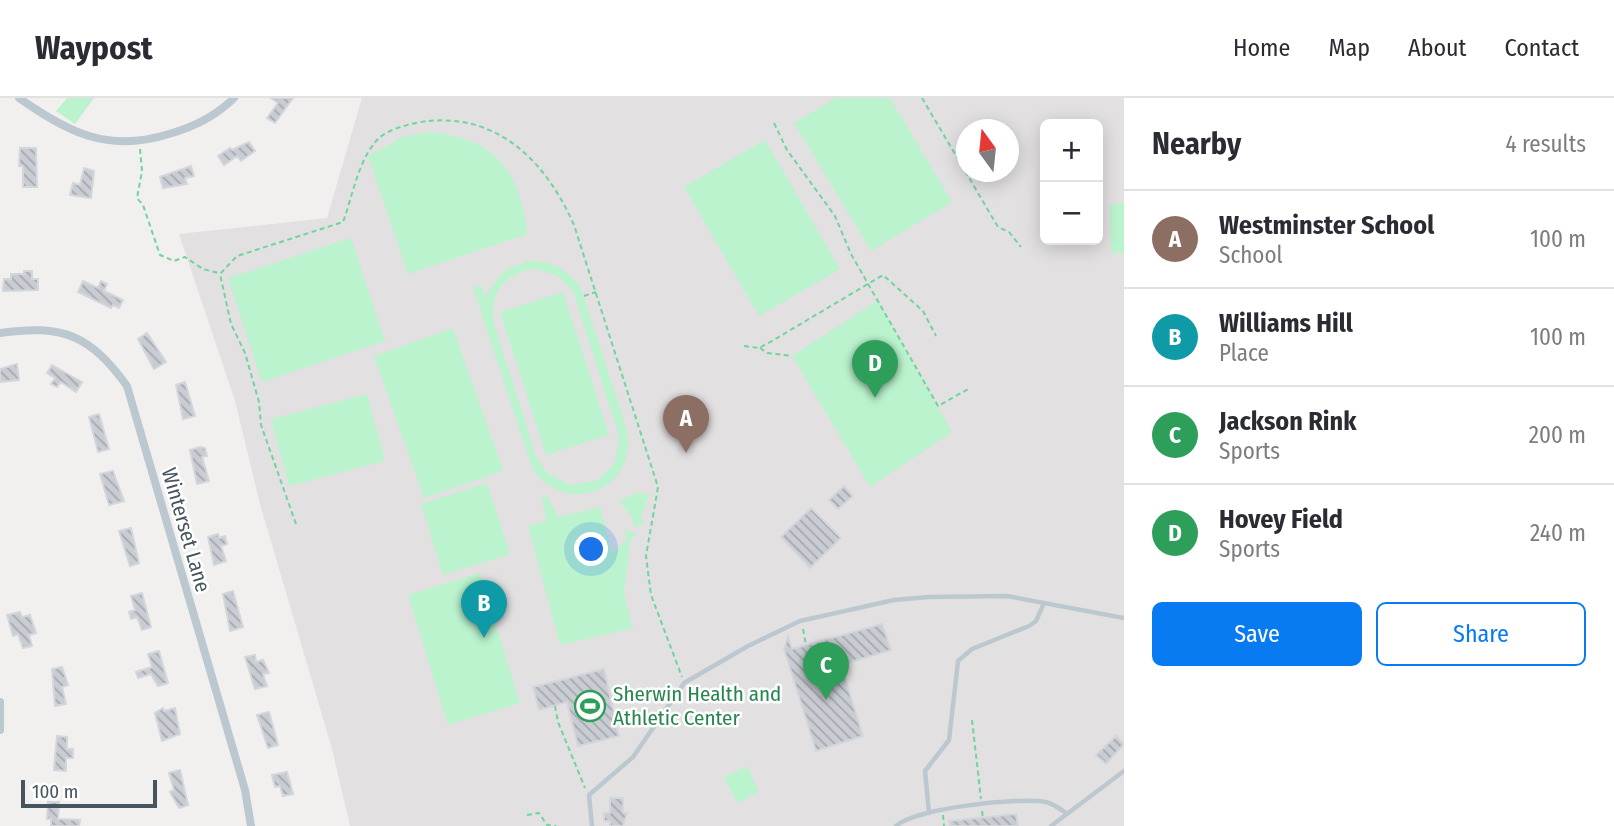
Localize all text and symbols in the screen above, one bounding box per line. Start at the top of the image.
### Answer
text: Waypost [35,28,153,68]
text: Home [1233,34,1290,62]
text: Map [1328,34,1370,62]
text: About [1408,34,1466,62]
text: Contact [1504,34,1579,62]
north arrow [956,119,1019,182]
map controls [1040,119,1103,245]
button: + [1040,119,1103,182]
text: Nearby [1152,126,1241,162]
text: 4 results [1505,130,1586,158]
button: − [1040,182,1103,245]
text: Westminster School [1219,210,1434,241]
text: A [1169,225,1181,253]
text: 100 m [1530,225,1586,253]
text: School [1219,241,1283,269]
text: Williams Hill [1219,308,1353,339]
text: B [1169,323,1181,351]
text: 100 m [1530,323,1586,351]
text: Place [1219,339,1269,367]
pin: D [852,340,898,398]
pin: A [663,395,709,453]
text: Jackson Rink [1219,406,1356,437]
text: C [1169,421,1181,449]
text: 200 m [1529,421,1586,449]
text: Sports [1219,437,1280,465]
street label: Winterset Lane [156,465,216,595]
text: Hovey Field [1219,504,1343,535]
text: D [1168,519,1182,547]
text: 240 m [1530,519,1586,547]
your location [574,532,608,566]
text: Sports [1219,535,1280,563]
pin: B [461,580,507,638]
button: Save [1152,602,1362,666]
button: Share [1376,602,1586,666]
pin: C [803,642,849,700]
place label: Sherwin Health and Athletic Center [613,681,781,731]
sports icon: Sherwin Health and Athletic Center [573,689,607,723]
scale bar [21,777,158,809]
text: 100 m [32,780,78,803]

